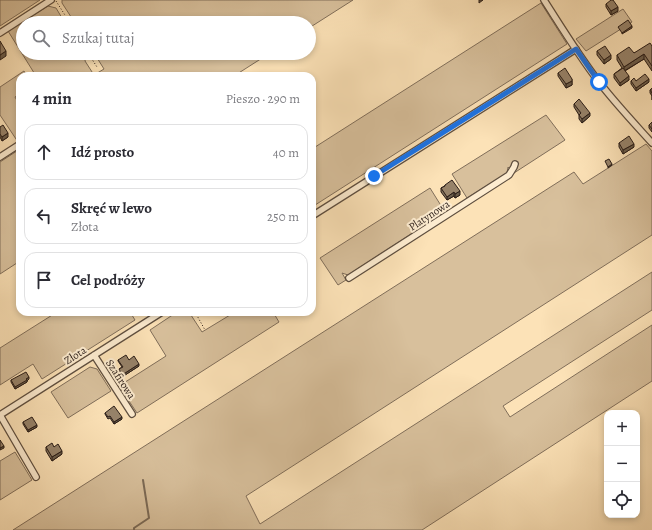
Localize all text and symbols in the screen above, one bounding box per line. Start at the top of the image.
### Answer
search box [16,16,316,60]
icon: search [30,27,52,49]
text: Szukaj tutaj [62,28,135,48]
route start [590,73,608,91]
text: 4 min [32,87,72,110]
text: Pieszo · 290 m [226,90,300,107]
icon: ahead [33,141,55,163]
text: Idź prosto [71,142,134,162]
text: 40 m [273,144,299,161]
route end [365,167,383,185]
street label: Platynowa [406,196,454,234]
text: Skręć w lewo [71,198,152,218]
icon: left [33,205,55,227]
text: 250 m [267,208,299,225]
text: Złota [71,218,99,235]
icon: arrive [33,269,55,291]
text: Cel podróży [71,270,145,290]
street label: Złota [61,342,90,368]
street label: Szafirowa [102,356,139,403]
map controls [604,410,640,518]
button: + [604,410,640,446]
button: − [604,446,640,482]
button: locate [604,482,640,518]

